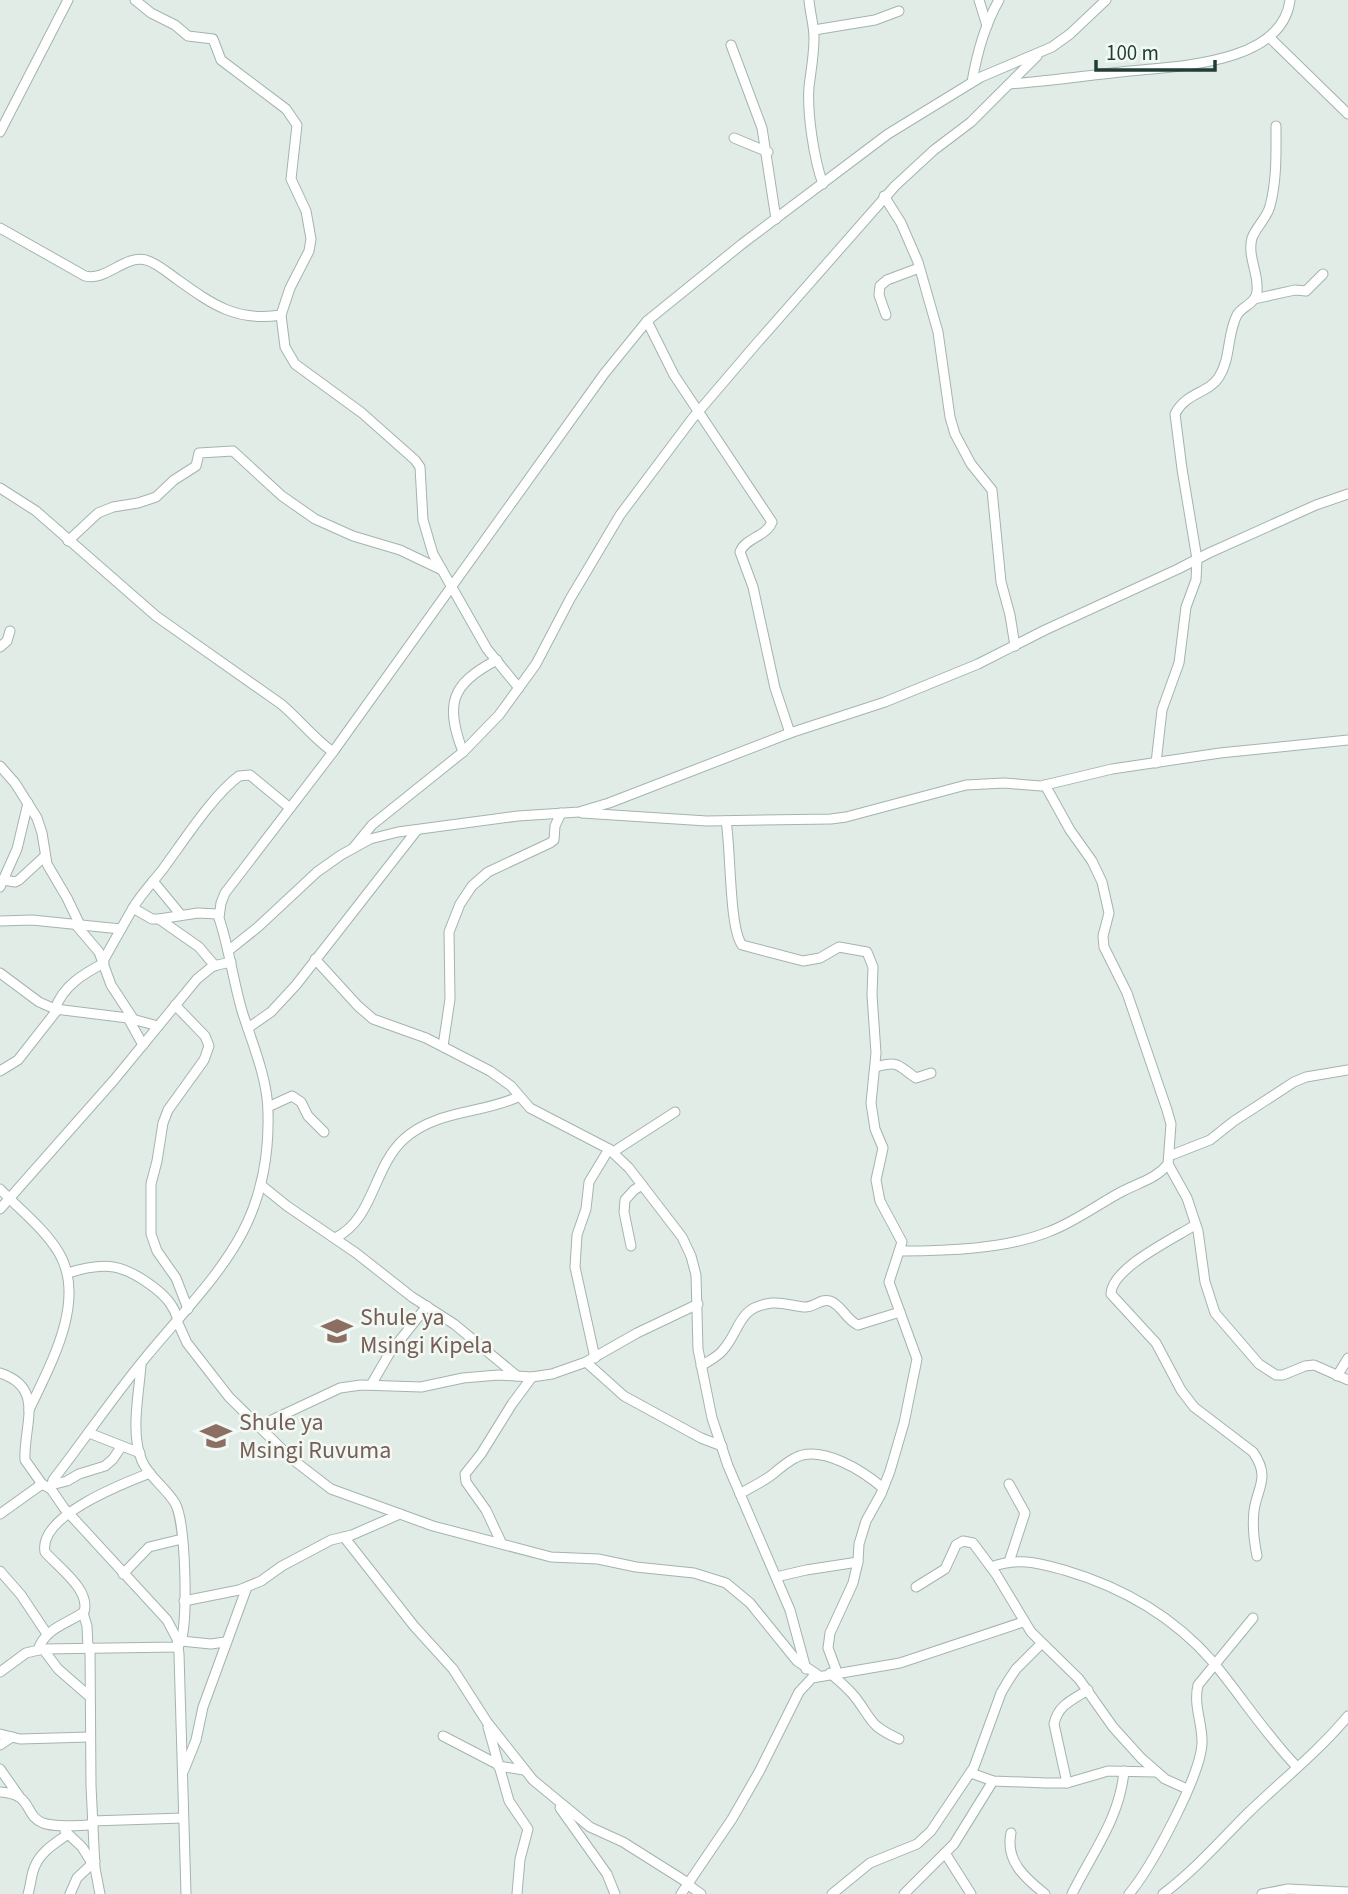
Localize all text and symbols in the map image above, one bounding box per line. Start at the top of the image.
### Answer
scale bar [1096,28,1215,72]
text: 100 m [1106,38,1159,68]
place label: Shule ya Msingi Kipela [360,1300,493,1363]
school or university icon: Shule ya Msingi Kipela [320,1314,354,1348]
place label: Shule ya Msingi Ruvuma [239,1405,391,1468]
school or university icon: Shule ya Msingi Ruvuma [199,1419,233,1453]

